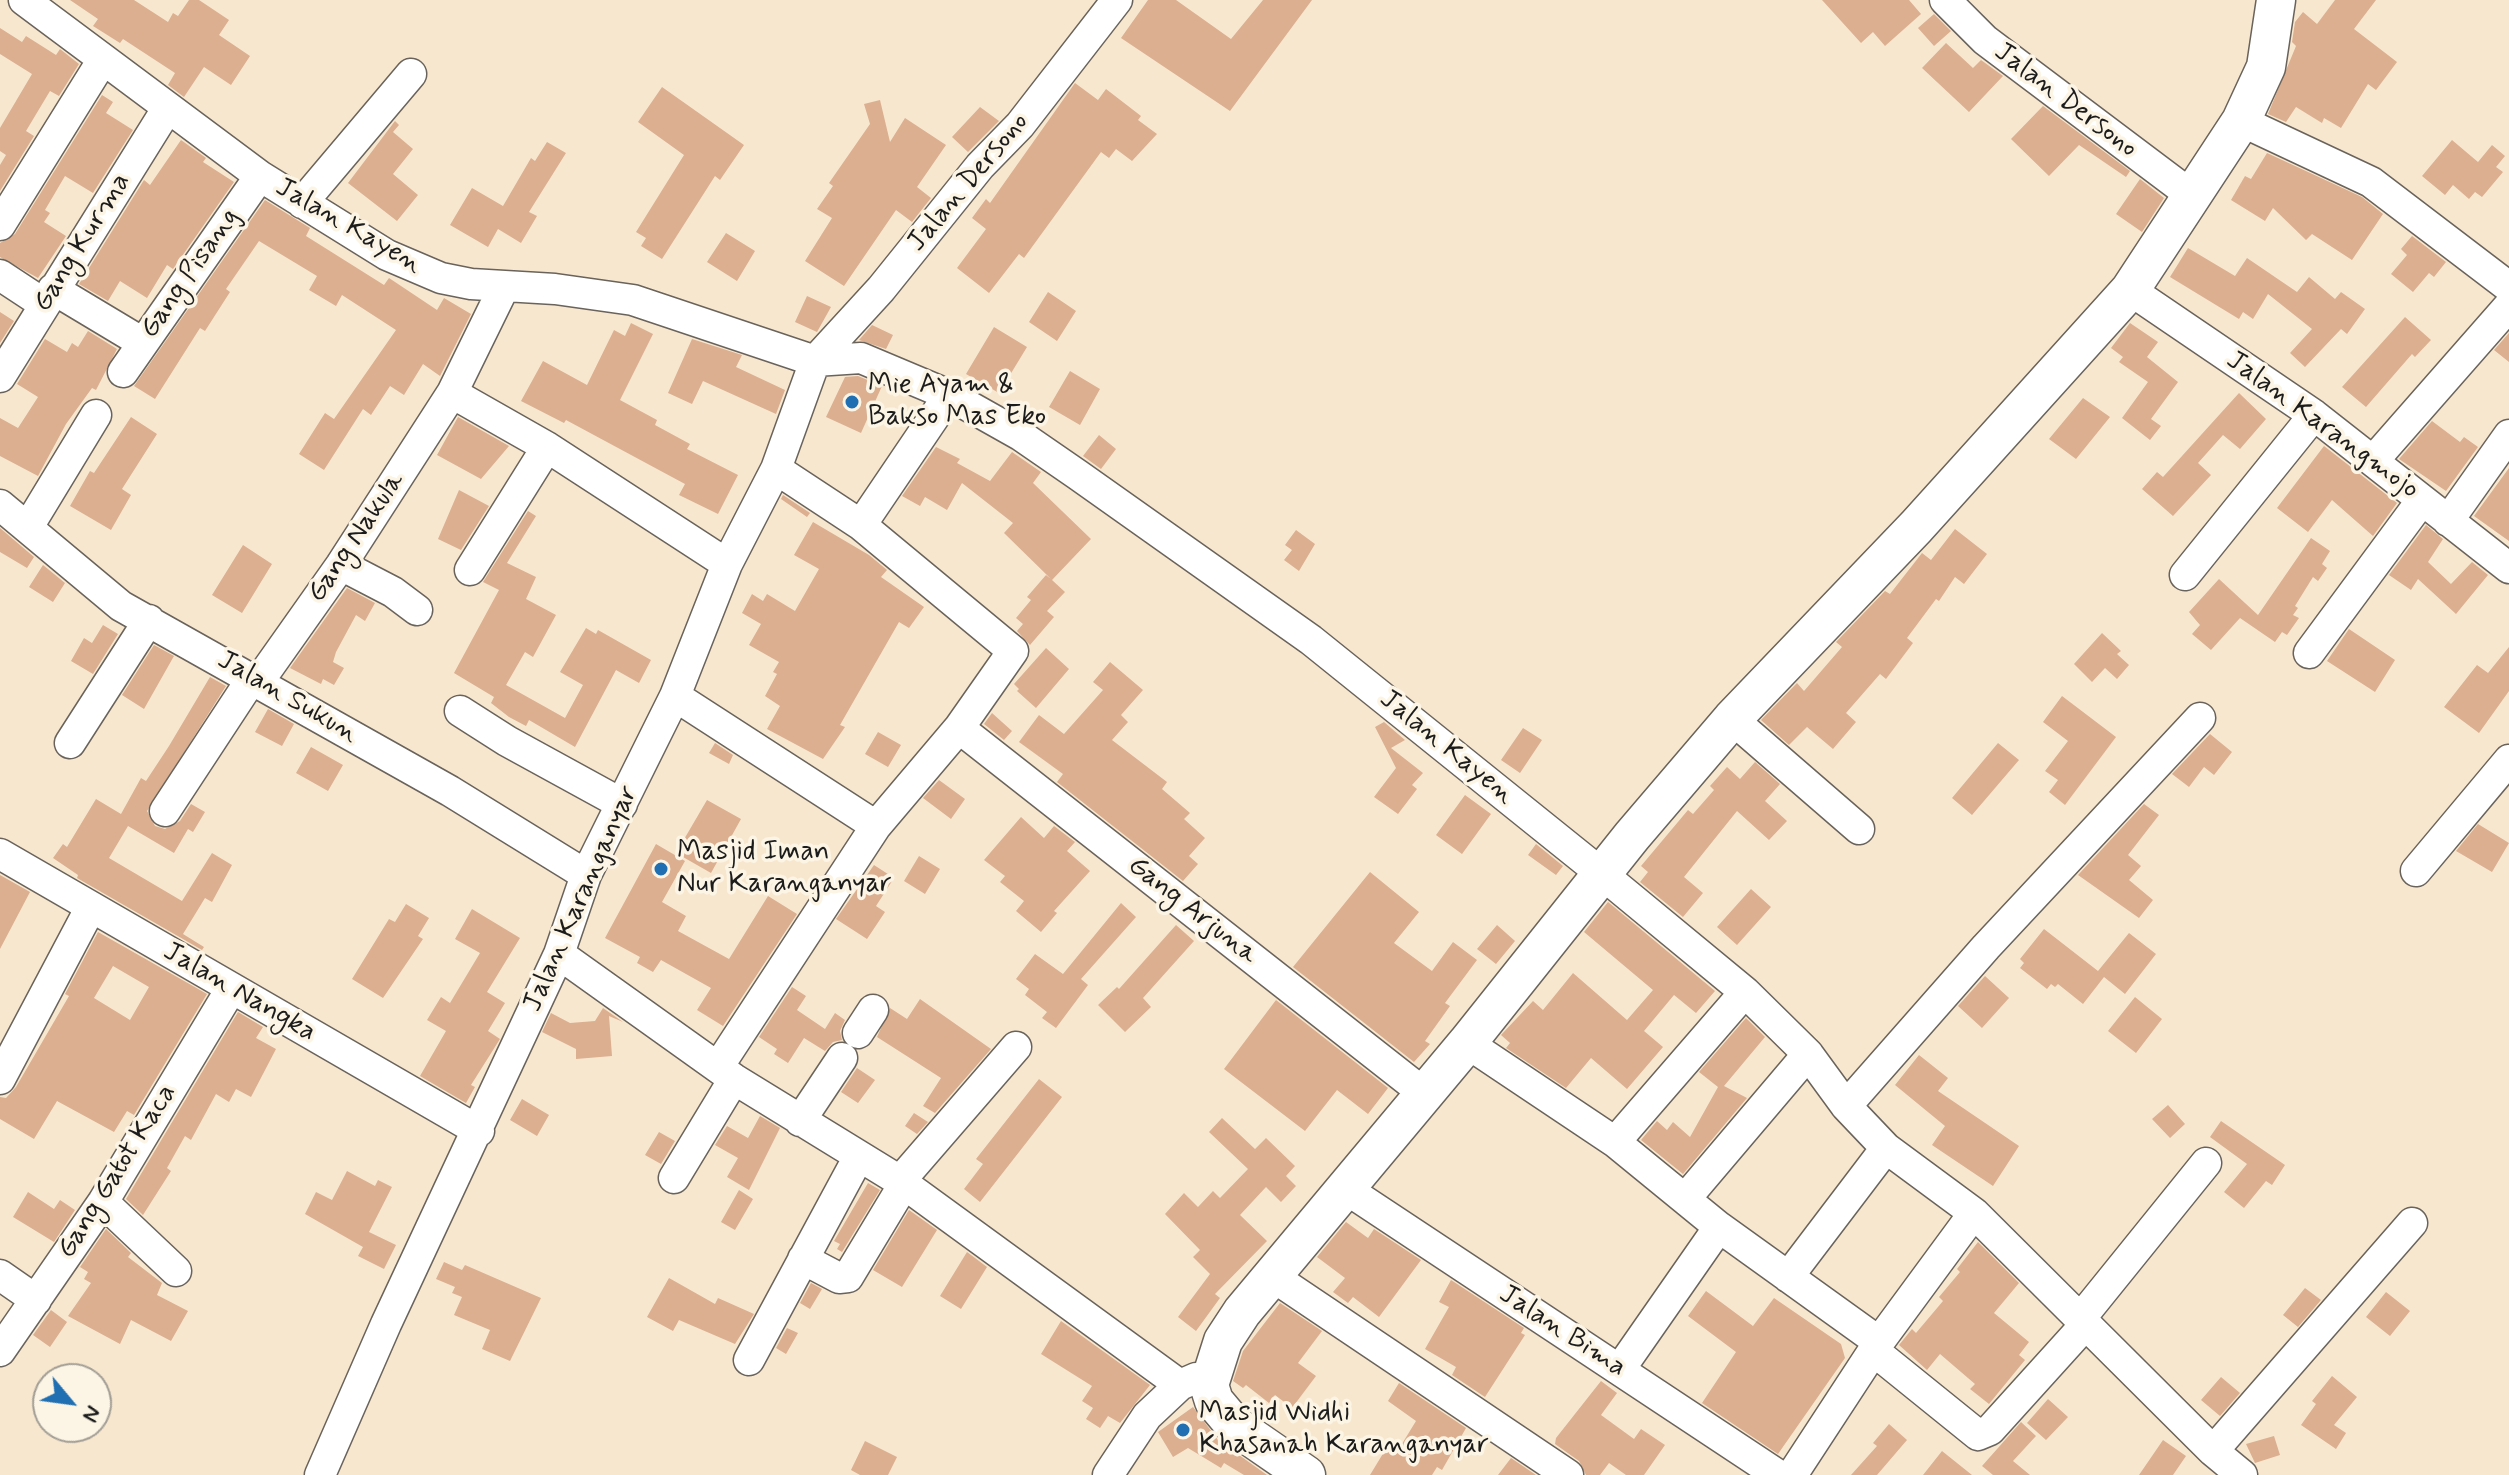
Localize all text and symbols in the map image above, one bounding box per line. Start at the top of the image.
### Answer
street label: Jalan Dersono [1987,36,2143,166]
street label: Jalan Dersono [901,107,1037,259]
street label: Gang Kurma [27,167,139,319]
street label: Jalan Kayen [269,172,427,282]
street label: Gang Pisang [134,203,248,345]
street label: Jalan Karangmojo [2219,345,2425,507]
place label: Mie Ayam & Bakso Mas Eko [868,369,1046,435]
marker: Mie Ayam & Bakso Mas Eko [843,393,861,411]
street label: Gang Nakula [301,467,413,609]
street label: Jalan Sukun [211,644,363,752]
street label: Jalan Kayen [1372,683,1520,813]
street label: Jalan Karanganyar [517,781,647,1017]
place label: Masjid Iman Nur Karanganyar [677,836,892,902]
street label: Gang Arjuna [1120,850,1264,972]
marker: Masjid Iman Nur Karanganyar [652,860,670,878]
street label: Jalan Nangka [157,936,321,1050]
street label: Gang Gatot Kaca [51,1079,185,1265]
street label: Jalan Bima [1492,1278,1632,1386]
north arrow [32,1363,112,1443]
place label: Masjid Widhi Khasanah Karanganyar [1199,1397,1489,1463]
text: N [75,1400,107,1427]
marker: Masjid Widhi Khasanah Karanganyar [1174,1421,1192,1439]

